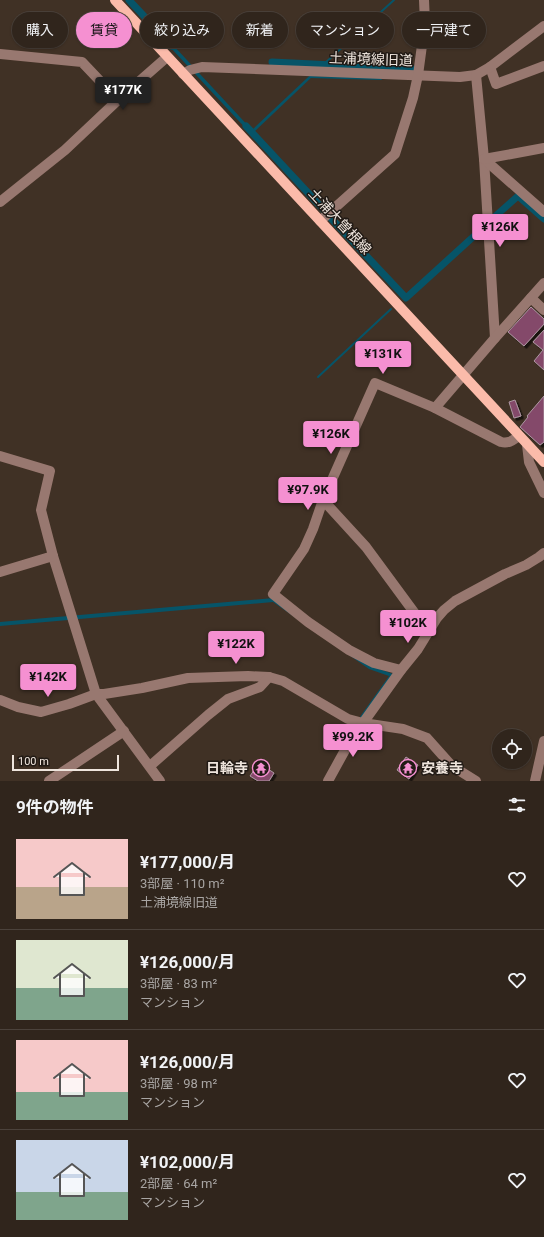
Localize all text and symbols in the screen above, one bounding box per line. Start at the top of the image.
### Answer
chip: 購入 [12,12,68,48]
chip: 賃貸 [76,12,132,48]
chip: 絞り込み [140,12,224,48]
chip: 新着 [232,12,288,48]
chip: マンション [296,12,394,48]
chip: 一戸建て [402,12,486,48]
street label: 土浦境線旧道 [329,50,413,68]
pin: ¥177K [95,77,151,111]
text: ¥177K [104,82,142,97]
street label: 土浦大曽根線 [306,185,374,257]
pin: ¥126K [472,214,528,248]
text: ¥126K [481,219,519,234]
pin: ¥131K [355,341,411,375]
text: ¥131K [364,346,402,361]
pin: ¥126K [303,421,359,455]
text: ¥126K [312,426,350,441]
pin: ¥97.9K [275,477,341,511]
text: ¥97.9K [287,482,329,497]
pin: ¥102K [380,610,436,644]
text: ¥102K [389,615,427,630]
pin: ¥122K [208,631,264,665]
text: ¥122K [217,636,255,651]
pin: ¥142K [20,664,76,698]
text: ¥142K [29,669,67,684]
pin: ¥99.2K [320,724,386,758]
text: ¥99.2K [332,729,374,744]
map controls [492,729,532,769]
button: locate [492,729,532,769]
scale bar [12,753,119,772]
text: 100 m [18,755,49,768]
temple icon: 日輪寺 [251,758,271,778]
temple icon: 安養寺 [398,758,418,778]
place label: 日輪寺 [206,760,248,776]
place label: 安養寺 [421,760,463,776]
icon: filters [506,794,528,816]
text: 9件の物件 [16,797,94,817]
text: ¥177,000/月 [140,852,235,872]
icon: home [48,855,96,903]
icon: heart [506,868,528,890]
text: 3部屋 · 110 m² [140,876,224,891]
text: 土浦境線旧道 [140,895,218,910]
text: ¥126,000/月 [140,952,235,972]
icon: home [48,956,96,1004]
icon: heart [506,969,528,991]
text: 3部屋 · 83 m² [140,976,217,991]
text: マンション [140,995,205,1010]
text: ¥126,000/月 [140,1052,235,1072]
icon: home [48,1056,96,1104]
icon: heart [506,1069,528,1091]
text: 3部屋 · 98 m² [140,1076,217,1091]
text: マンション [140,1095,205,1110]
text: ¥102,000/月 [140,1152,235,1172]
icon: home [48,1156,96,1204]
icon: heart [506,1169,528,1191]
text: 2部屋 · 64 m² [140,1176,217,1191]
text: マンション [140,1195,205,1210]

